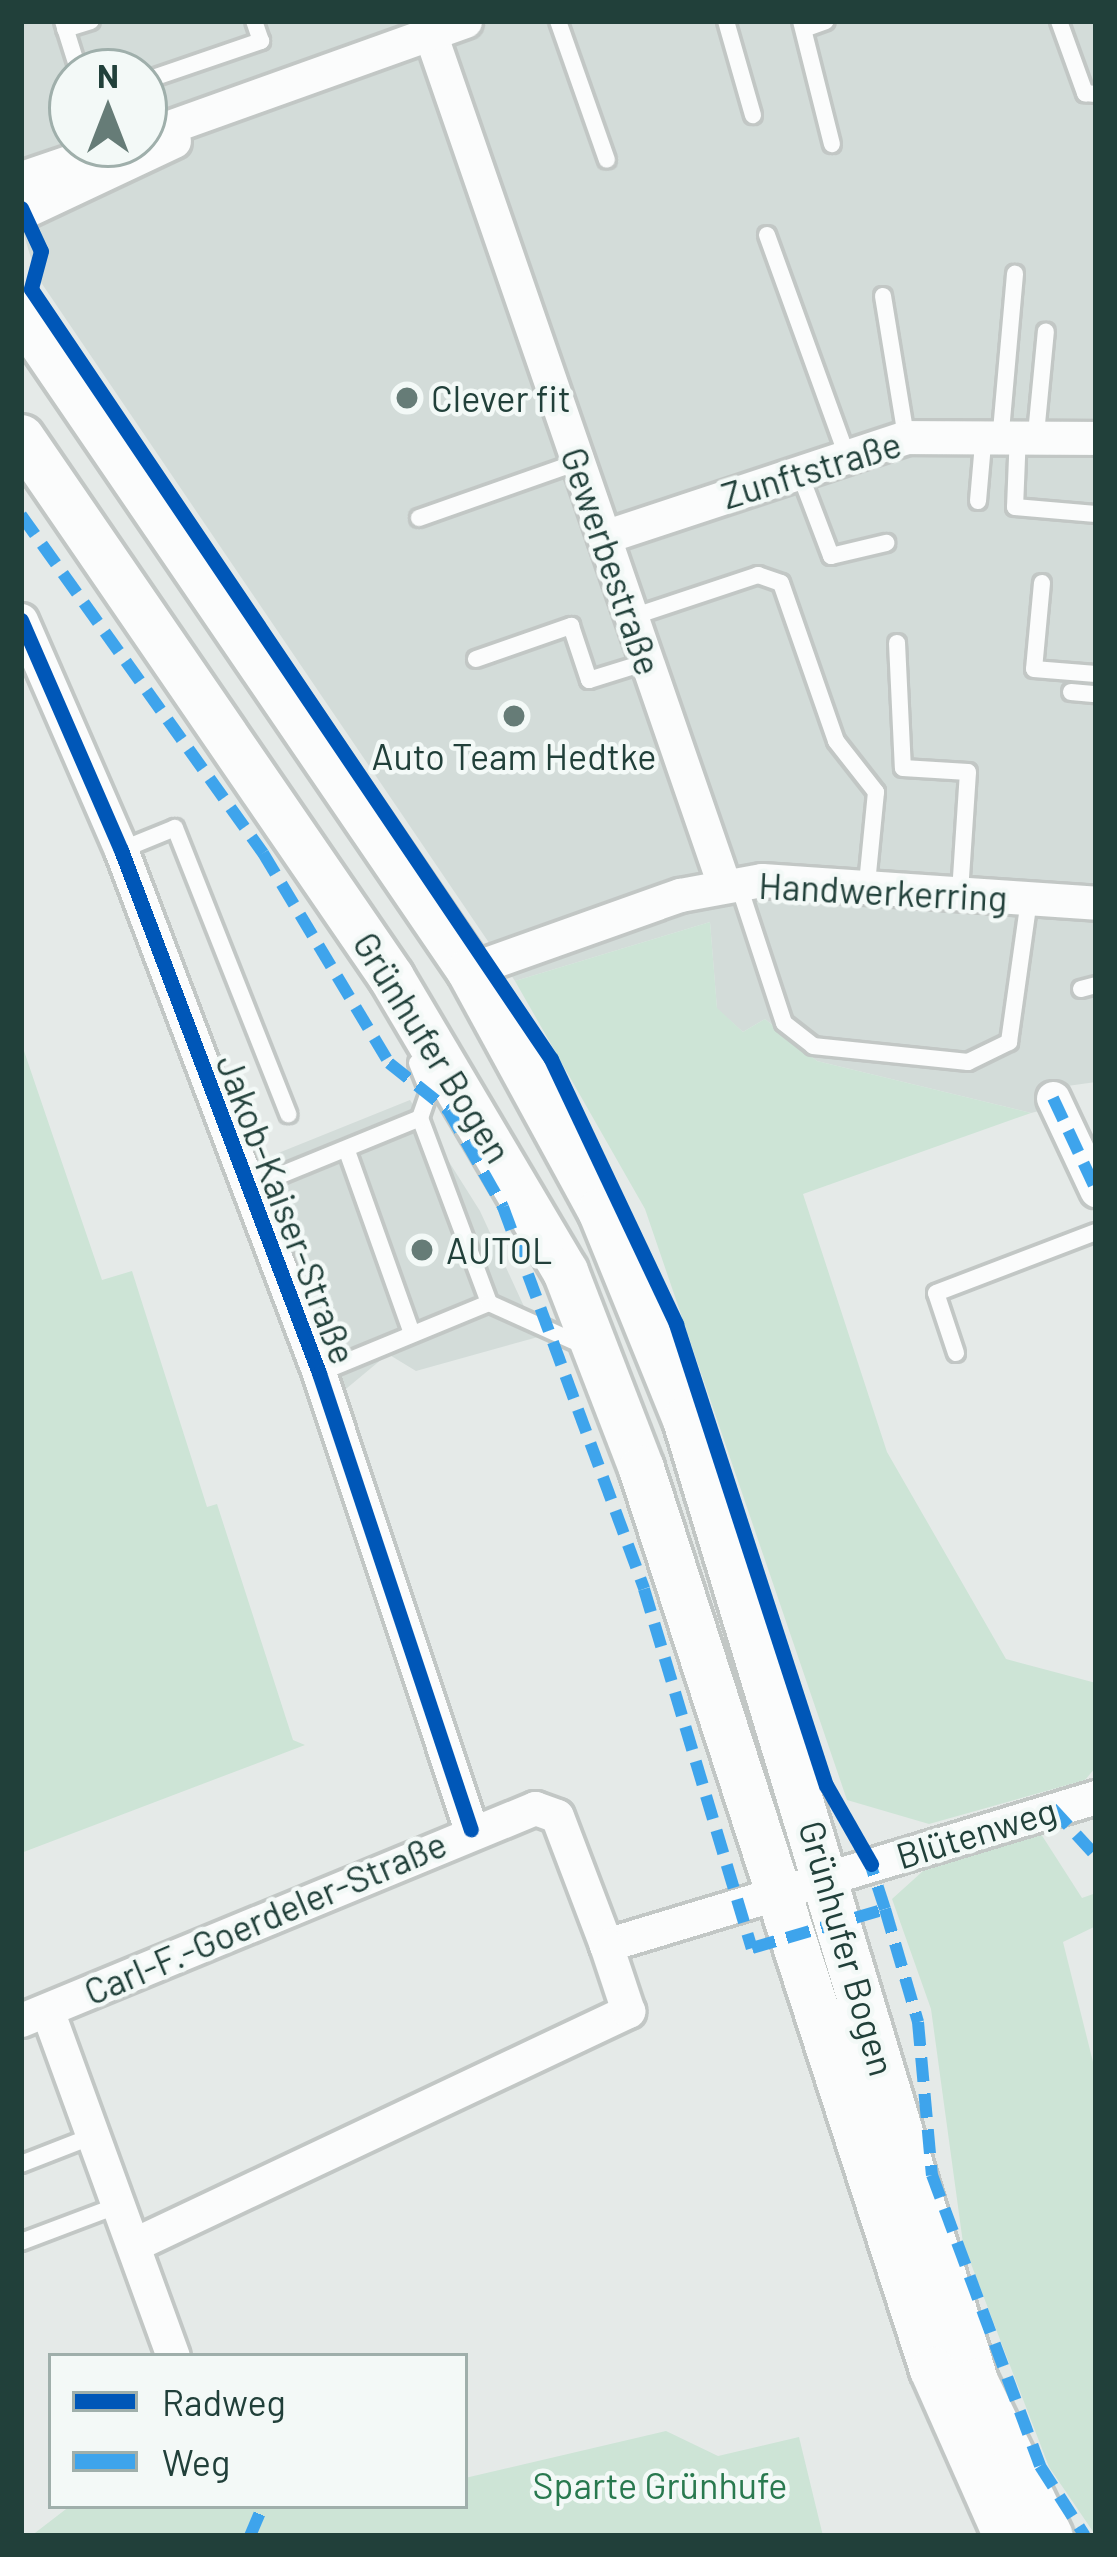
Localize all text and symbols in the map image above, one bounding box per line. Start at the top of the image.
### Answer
north arrow [48,48,168,168]
text: N [97,55,119,95]
place label: Clever fit [431,376,571,420]
marker: Clever fit [394,385,420,411]
street label: Zunftstraße [716,421,906,517]
street label: Gewerbestraße [553,442,671,680]
marker: Auto Team Hedtke [501,703,527,729]
place label: Auto Team Hedtke [372,734,656,778]
street label: Handwerkerring [758,863,1008,919]
street label: Grünhufer Bogen [345,924,521,1170]
street label: Jakob-Kaiser-Straße [208,1048,366,1370]
place label: AUTOL [446,1228,553,1272]
marker: AUTOL [409,1237,435,1263]
street label: Blütenweg [891,1787,1061,1877]
street label: Grünhufer Bogen [791,1815,905,2081]
street label: Carl-F.-Goerdeler-Straße [78,1821,452,2013]
legend [48,2353,468,2509]
text: Radweg [162,2380,286,2423]
text: Weg [162,2440,230,2483]
park label: Sparte Grünhufe [533,2463,787,2507]

